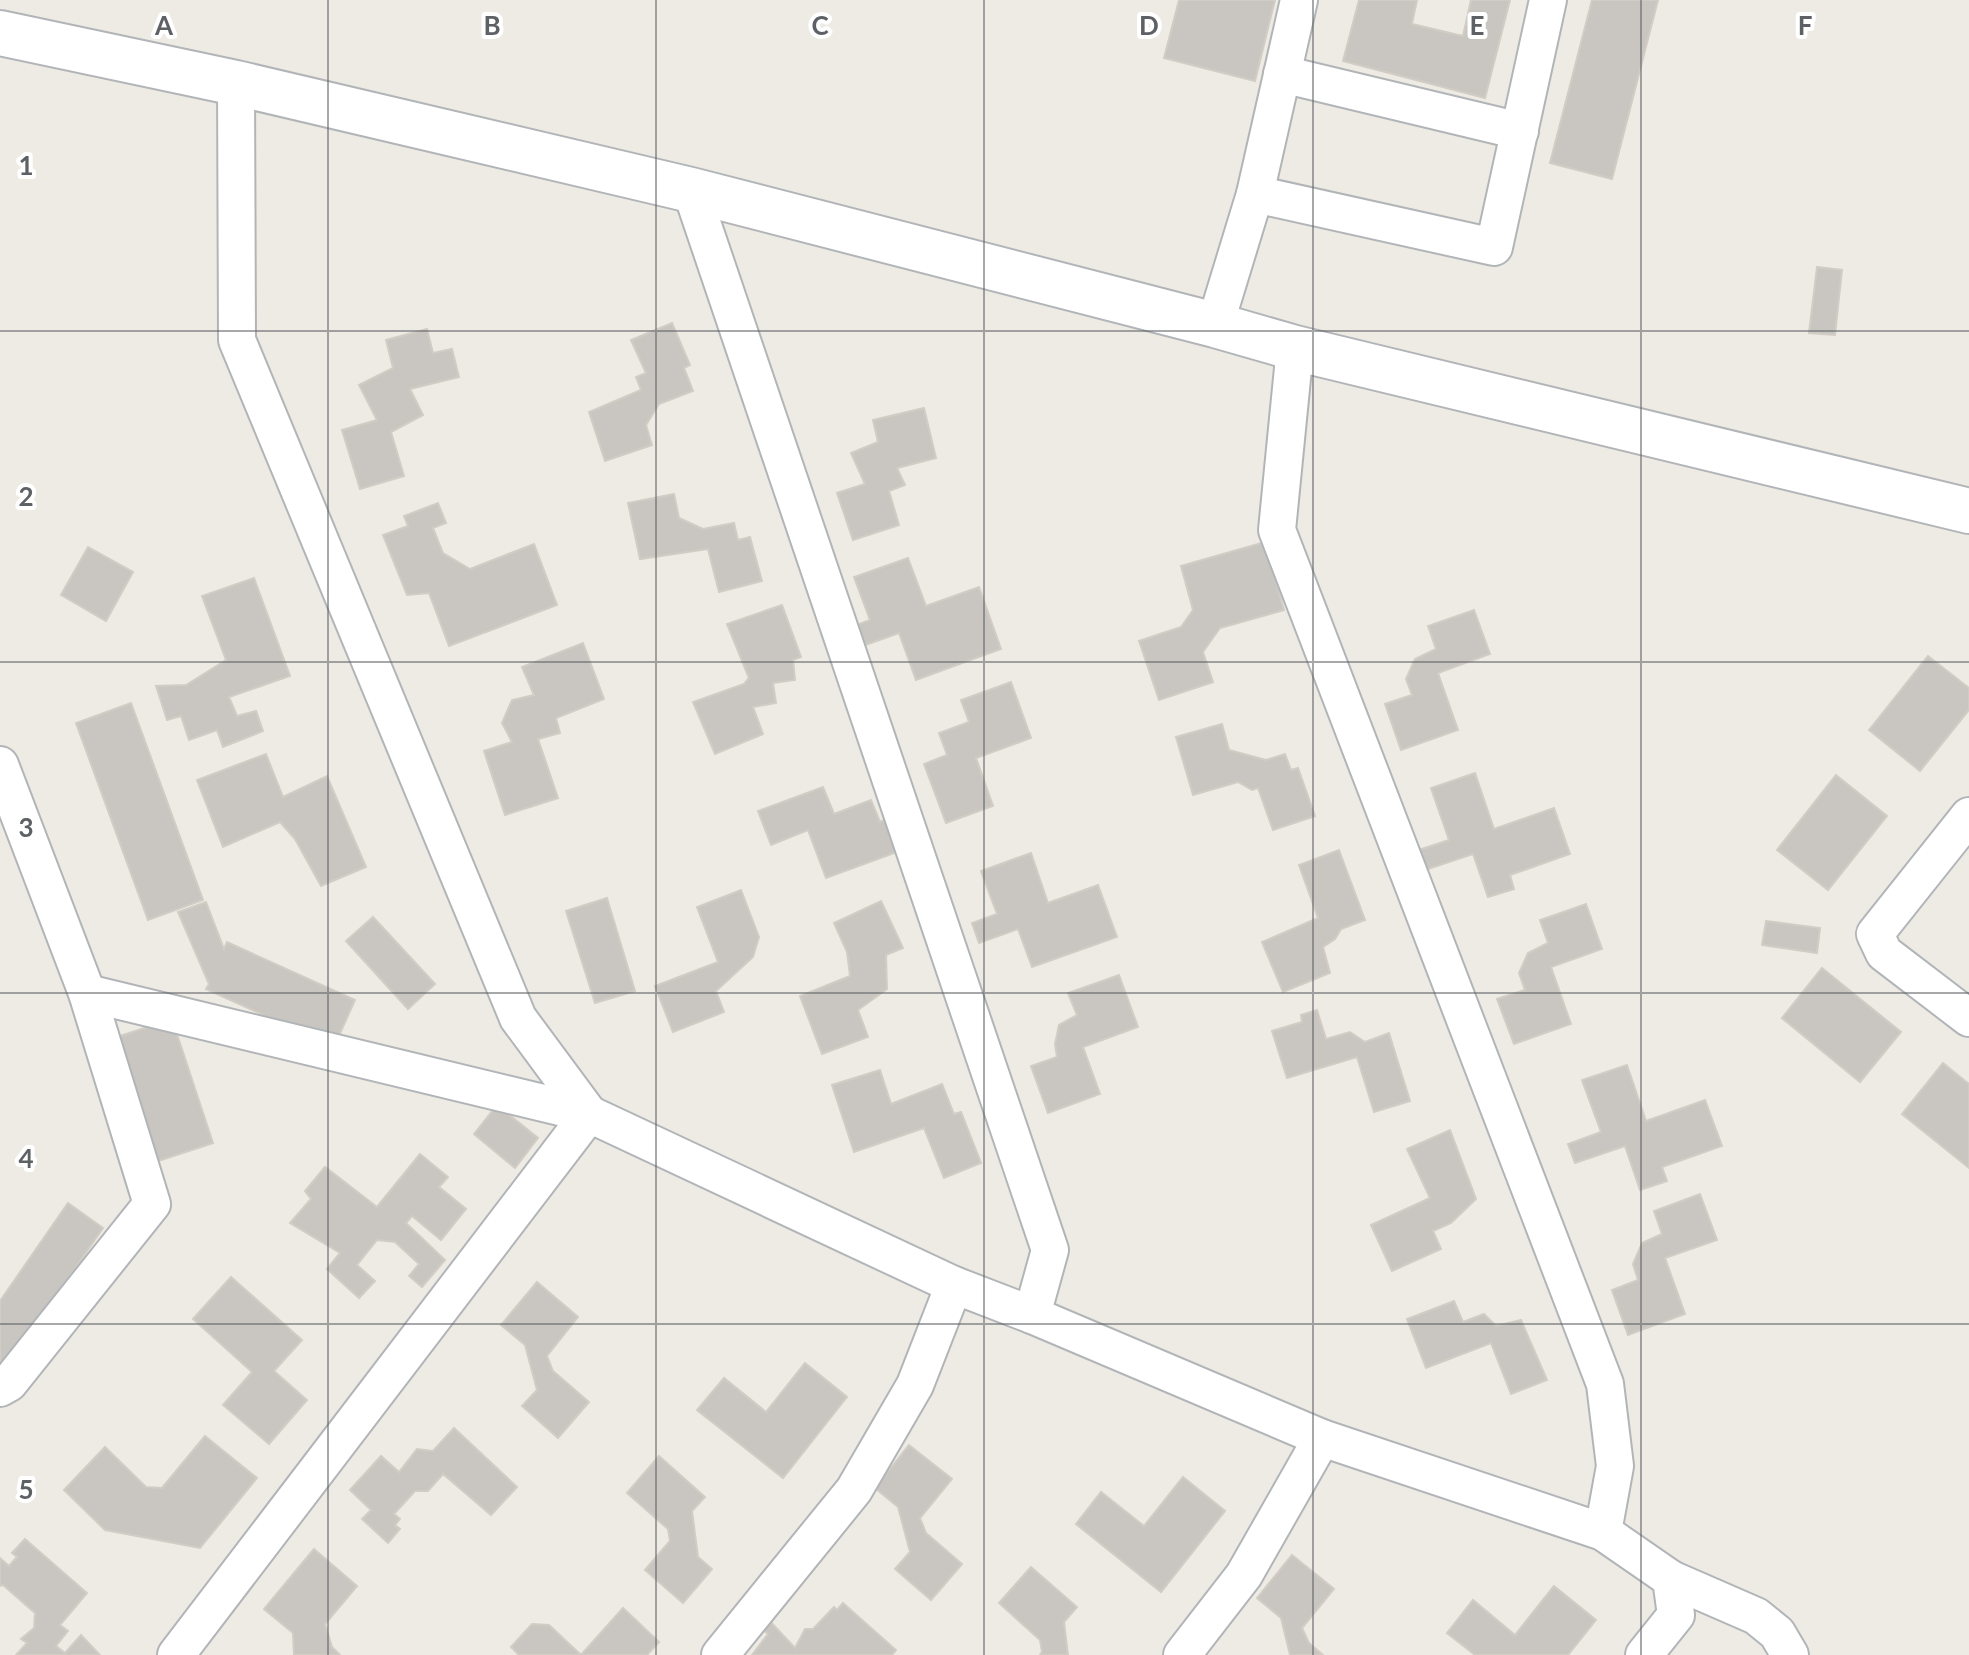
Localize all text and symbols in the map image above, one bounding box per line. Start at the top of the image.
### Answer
text: A [154,9,174,41]
text: B [483,9,501,41]
text: C [811,9,829,41]
text: D [1139,9,1159,41]
text: E [1470,9,1484,41]
text: F [1798,9,1812,41]
text: 1 [18,149,34,181]
text: 2 [18,480,34,512]
text: 3 [18,811,34,843]
text: 4 [18,1142,34,1174]
text: 5 [18,1473,34,1505]

